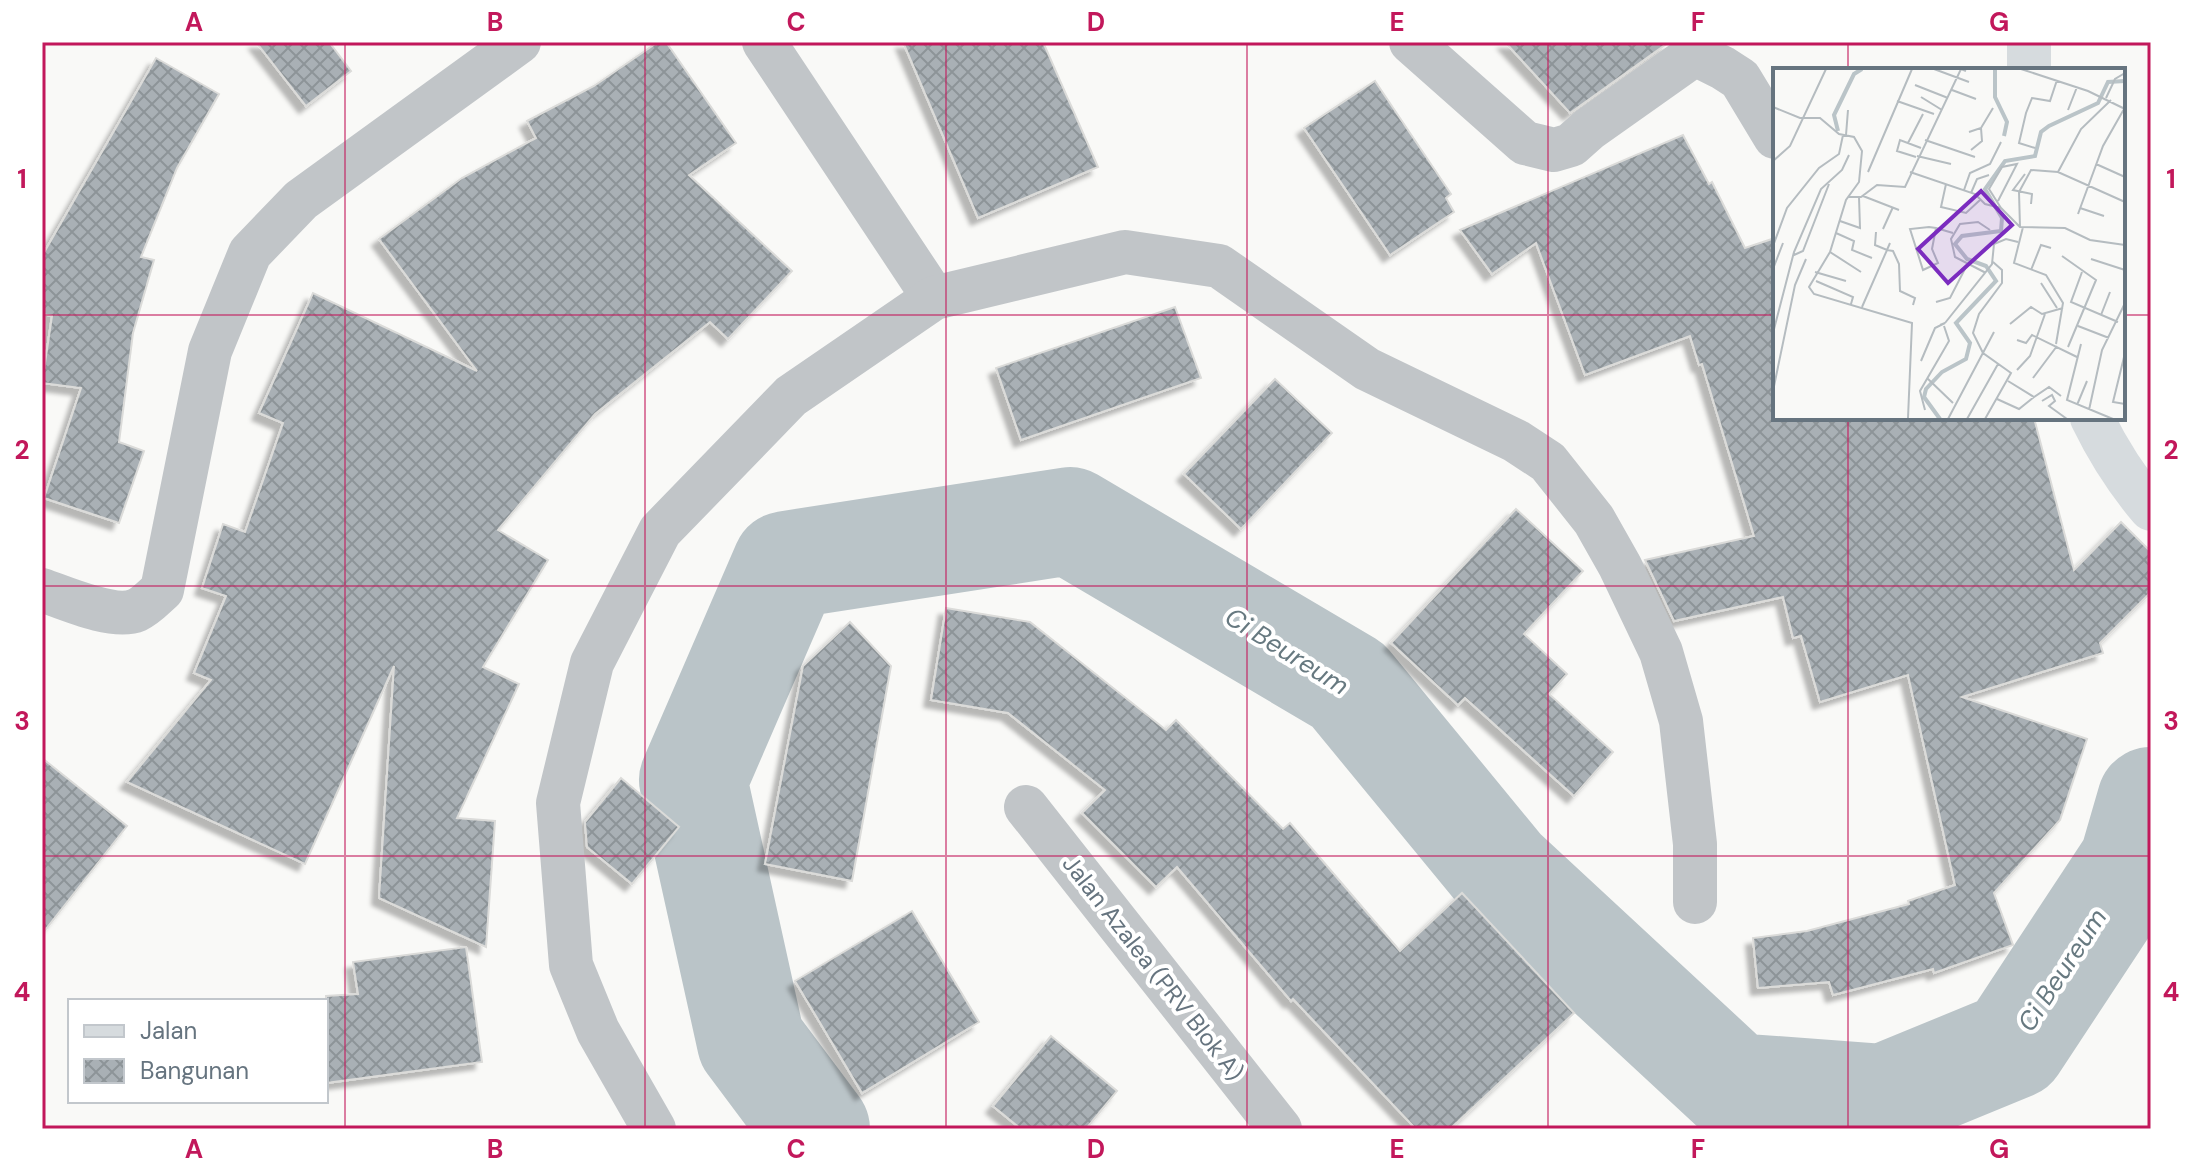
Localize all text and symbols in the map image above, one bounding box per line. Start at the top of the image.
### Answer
text: A [185,5,203,39]
text: B [487,5,503,39]
text: C [786,5,806,39]
text: D [1087,5,1105,39]
text: E [1389,5,1405,39]
text: F [1691,5,1705,39]
text: G [1989,5,2009,39]
inset map [1773,68,2125,420]
text: 1 [17,162,27,196]
text: 1 [2166,162,2176,196]
text: 2 [14,433,30,467]
text: 2 [2163,433,2179,467]
water label: Ci Beureum [1219,600,1355,702]
text: 3 [14,704,30,738]
text: 3 [2163,704,2179,738]
street label: Jalan Azalea (PRV Blok A) [1056,849,1251,1087]
water label: Ci Beureum [2010,902,2114,1038]
text: 4 [14,975,30,1009]
text: 4 [2163,975,2179,1009]
legend [68,999,328,1103]
text: Jalan [140,1015,197,1046]
text: Bangunan [140,1055,249,1086]
text: A [185,1132,203,1166]
text: B [487,1132,503,1166]
text: C [786,1132,806,1166]
text: D [1087,1132,1105,1166]
text: E [1389,1132,1405,1166]
text: F [1691,1132,1705,1166]
text: G [1989,1132,2009,1166]

